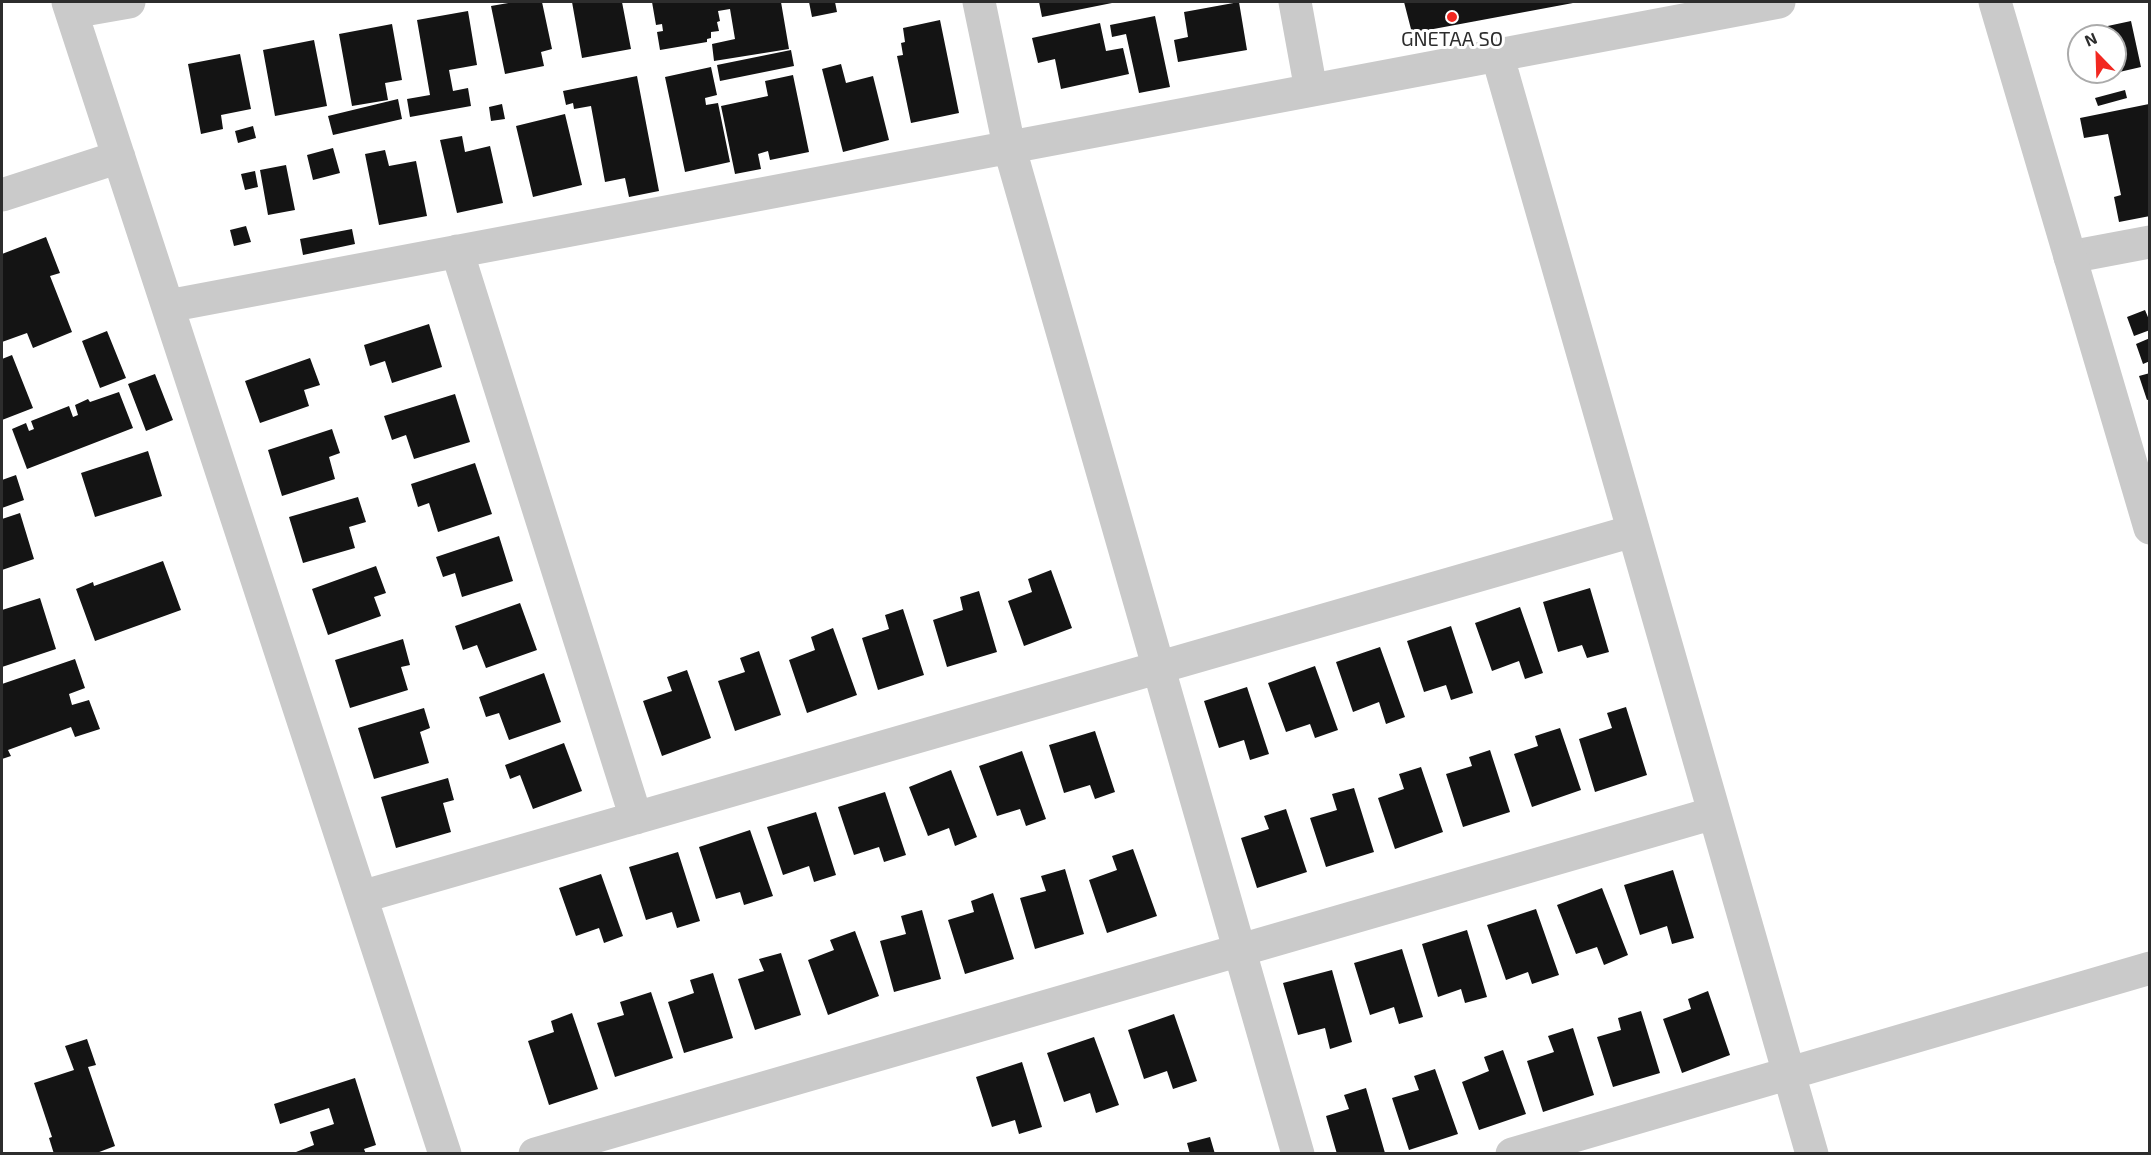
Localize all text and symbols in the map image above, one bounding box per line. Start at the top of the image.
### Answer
marker: GNETAA SO [1445,10,1459,24]
north arrow [2067,24,2127,84]
place label: GNETAA SO [1401,27,1503,51]
text: N [2082,28,2100,50]

